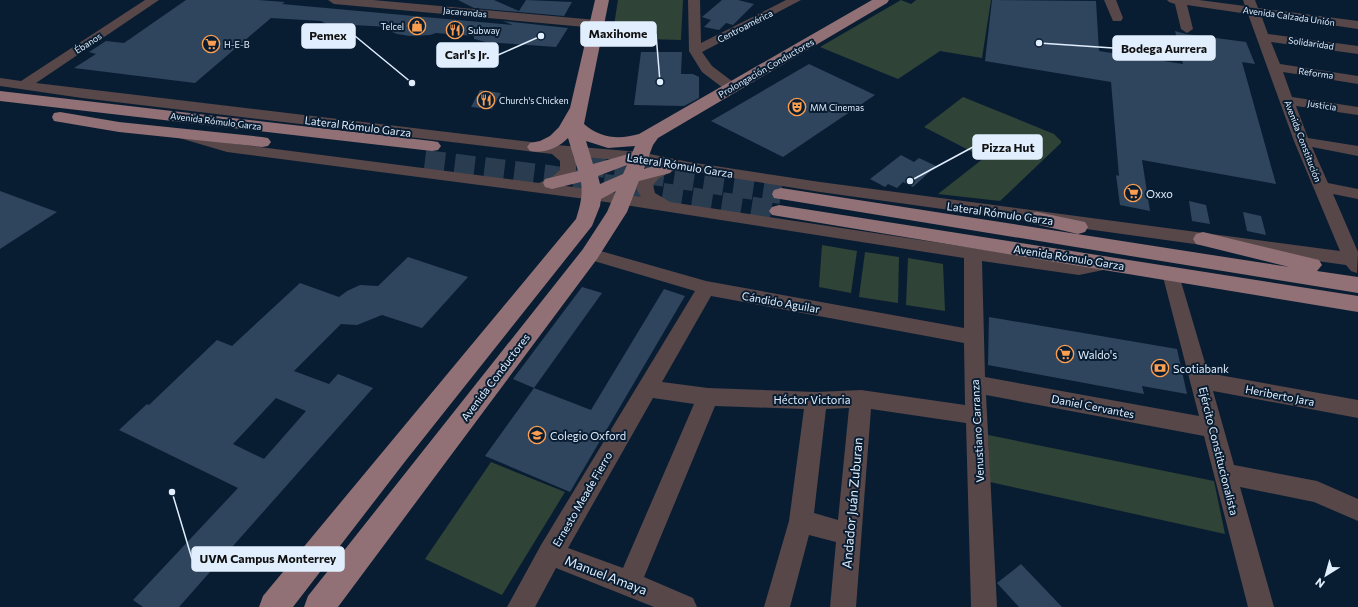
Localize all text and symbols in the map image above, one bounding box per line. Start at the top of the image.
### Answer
street label: Avenida Calzada Unión [1242,4,1336,28]
street label: Jacarandas [443,5,487,19]
street label: Centroamérica [715,7,775,45]
shop icon: Telcel [407,16,427,36]
restaurant icon: Subway [445,20,465,40]
place label: Telcel [380,21,404,32]
callout: Maxihome [581,22,656,46]
callout: Pemex [302,24,355,48]
place label: Subway [468,25,500,36]
text: Maxihome [589,26,647,40]
text: Pemex [309,28,347,42]
street label: Ébanos [72,29,104,56]
supermarket icon: H-E-B [201,34,221,54]
street label: Solidaridad [1287,34,1335,52]
street label: Prolongación Conductores [716,36,816,100]
callout: Bodega Aurrera [1113,36,1215,60]
place label: H-E-B [224,39,250,50]
text: Bodega Aurrera [1121,41,1207,55]
callout: Carl's Jr. [437,43,498,67]
text: Carl's Jr. [445,47,489,62]
street label: Reforma [1298,65,1335,81]
restaurant icon: Church's Chicken [476,90,496,110]
place label: Church's Chicken [499,95,569,106]
theatre icon: MM Cinemas [787,97,807,117]
street label: Justicia [1307,97,1338,113]
street label: Avenida Constitución [1282,98,1324,184]
place label: MM Cinemas [810,102,864,113]
street label: Avenida Rómulo Garza [170,110,262,132]
street label: Lateral Rómulo Garza [304,113,412,139]
callout: Pizza Hut [973,135,1042,159]
text: Pizza Hut [981,140,1035,154]
street label: Lateral Rómulo Garza [626,150,734,180]
supermarket icon: Oxxo [1123,183,1143,203]
place label: Oxxo [1146,187,1173,200]
street label: Lateral Rómulo Garza [946,199,1054,227]
street label: Avenida Rómulo Garza [1013,242,1125,272]
street label: Cándido Aguilar [741,289,822,315]
street label: Avenida Conductores [458,331,532,423]
supermarket icon: Waldo's [1055,344,1075,364]
place label: Waldo's [1078,348,1117,361]
bank icon: Scotiabank [1150,358,1170,378]
place label: Scotiabank [1173,362,1229,375]
street label: Venustiano Carranza [968,379,986,483]
street label: Heriberto Jara [1244,382,1316,409]
street label: Ejército Constitucionalista [1197,385,1241,517]
street label: Daniel Cervantes [1050,392,1136,420]
street label: Héctor Victoria [774,393,850,406]
school or university icon: Colegio Oxford [527,425,547,445]
place label: Colegio Oxford [550,429,626,442]
street label: Andador Juán Zuburan [838,437,866,569]
street label: Ernesto Meade Fierro [549,449,615,549]
callout: UVM Campus Monterrey [192,547,344,571]
text: UVM Campus Monterrey [200,551,337,565]
street label: Manuel Amaya [563,552,649,598]
north arrow [1306,555,1346,595]
text: N [1312,576,1327,591]

